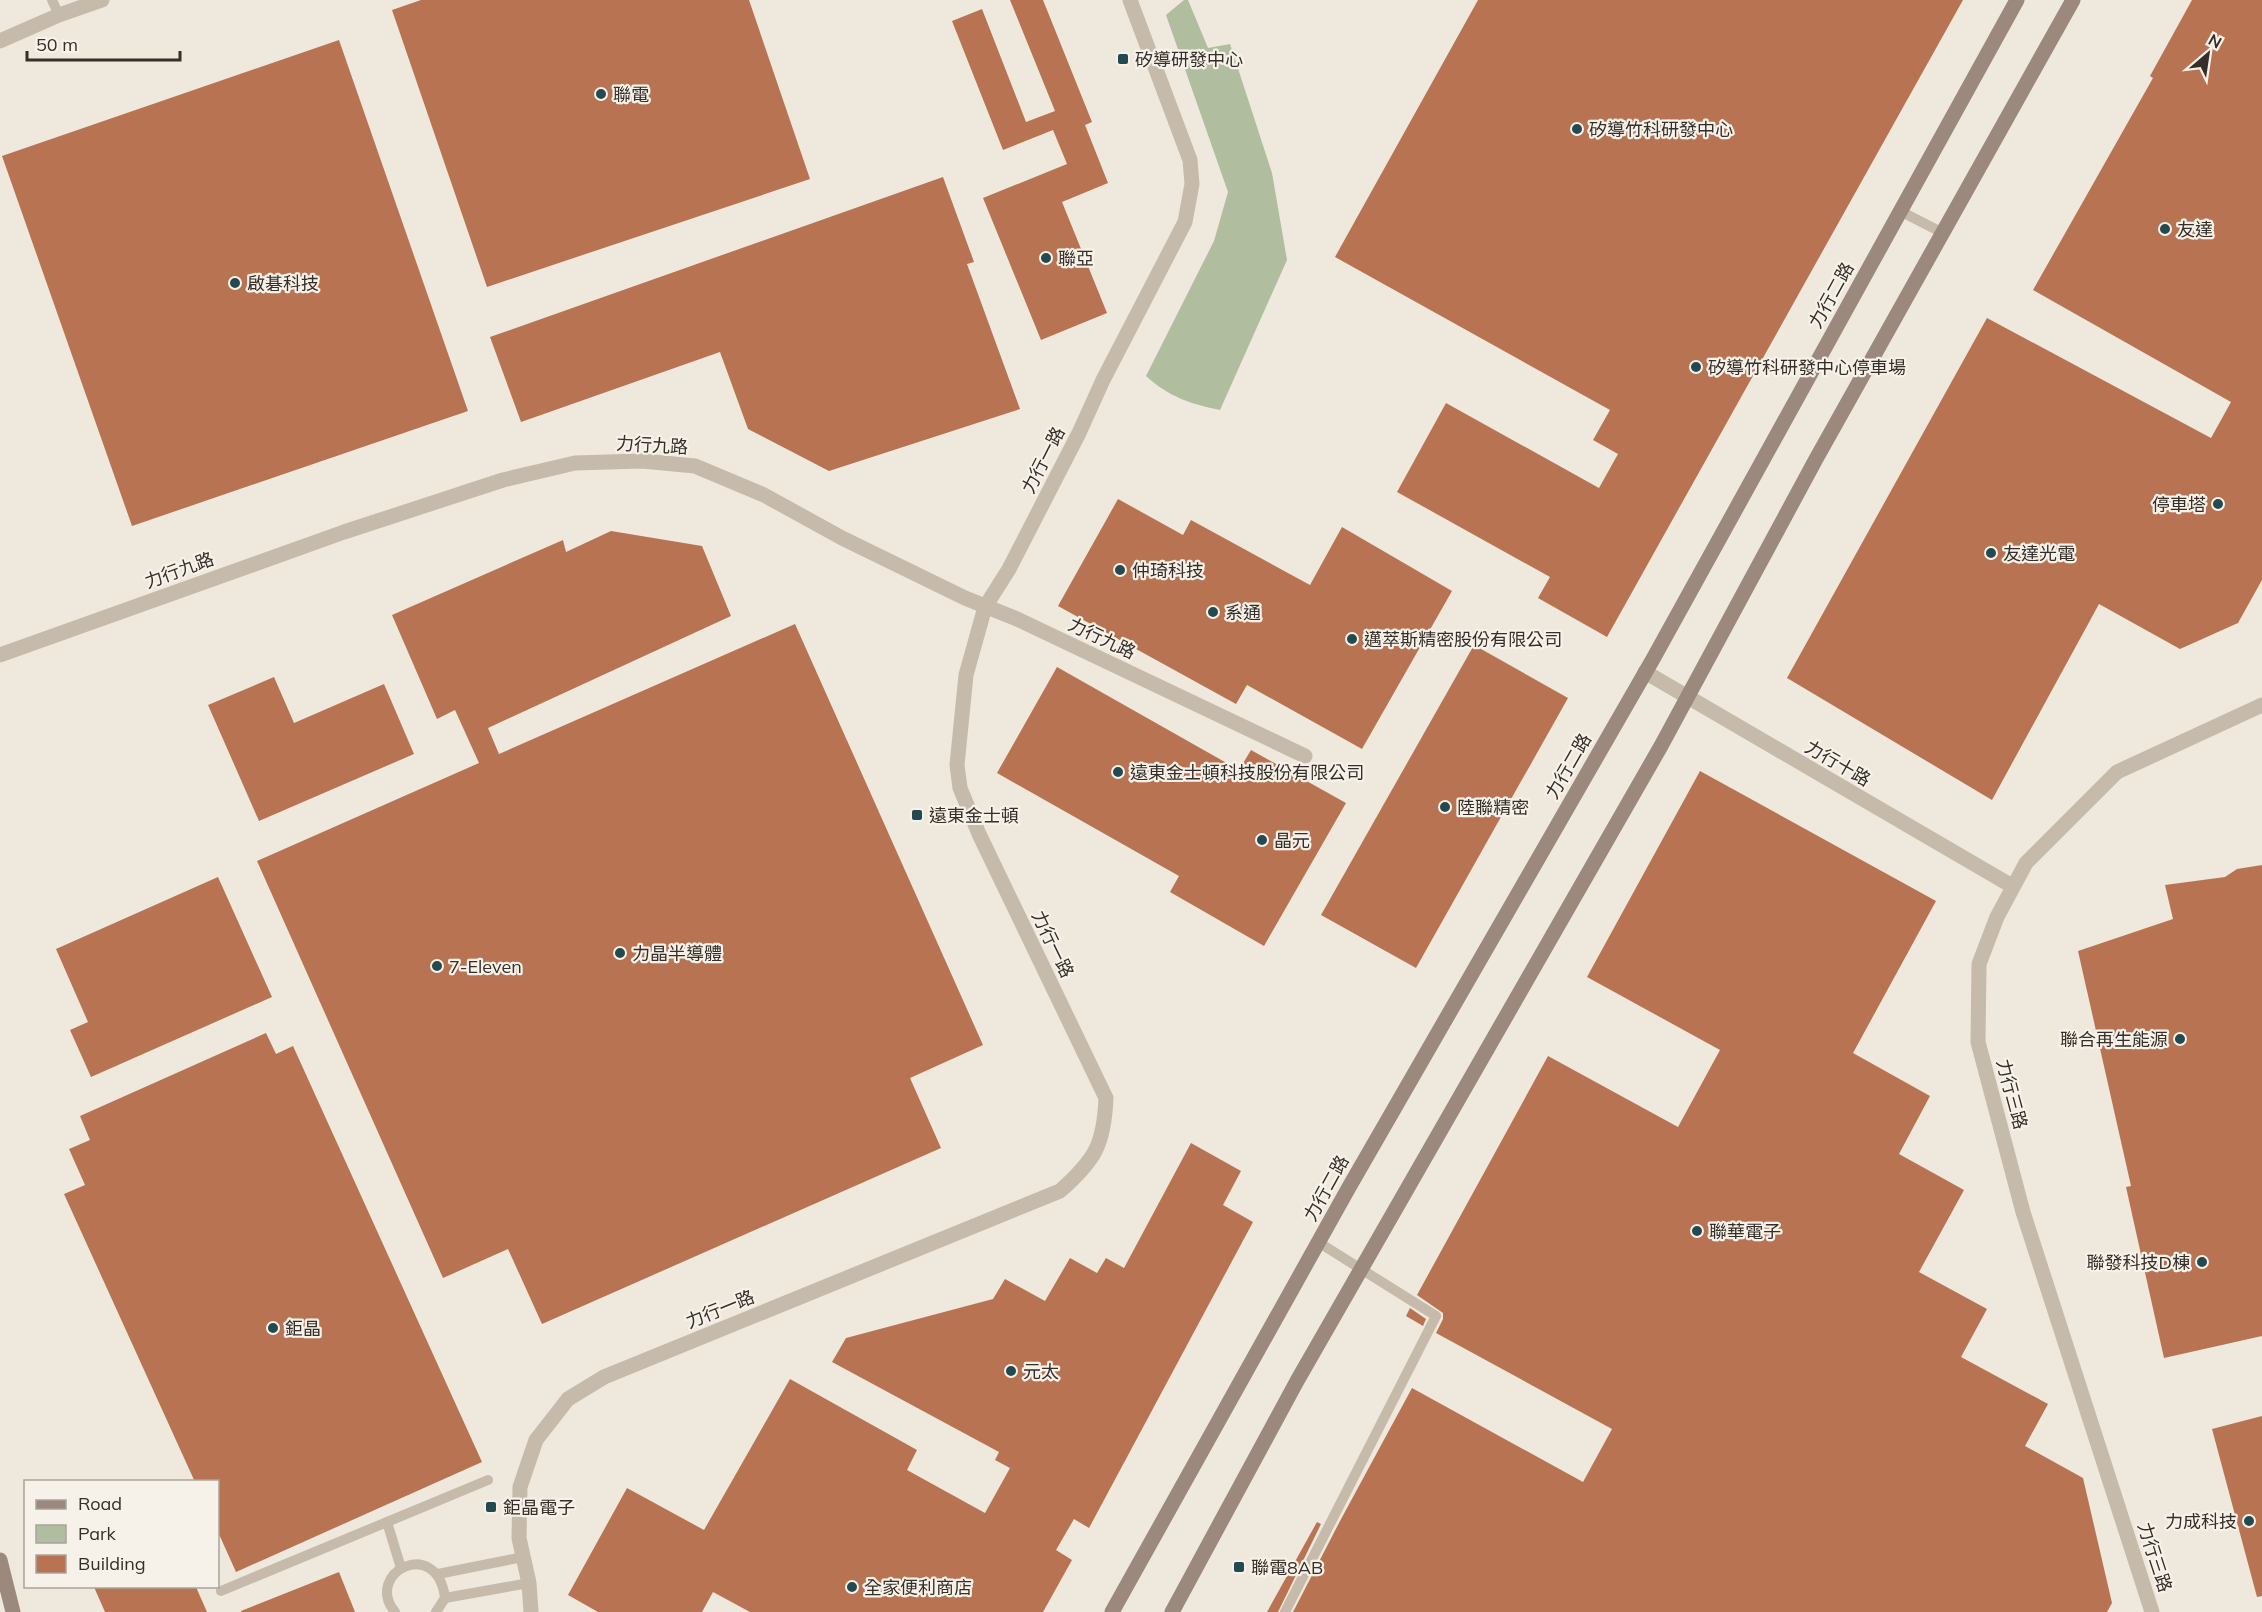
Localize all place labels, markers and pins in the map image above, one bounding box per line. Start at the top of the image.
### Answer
place label: 矽導研發中心 [1135,48,1243,71]
marker: 矽導研發中心 [1116,52,1130,66]
place label: 聯電 [613,83,649,106]
marker: 聯電 [594,87,608,101]
place label: 矽導竹科研發中心 [1589,118,1733,141]
marker: 矽導竹科研發中心 [1570,122,1584,136]
place label: 友達 [2177,218,2213,241]
marker: 友達 [2158,222,2172,236]
place label: 聯亞 [1058,247,1094,270]
marker: 聯亞 [1039,251,1053,265]
place label: 啟碁科技 [247,272,319,295]
marker: 啟碁科技 [228,276,242,290]
place label: 矽導竹科研發中心停車場 [1708,356,1906,379]
marker: 矽導竹科研發中心停車場 [1689,360,1703,374]
place label: 停車塔 [2152,493,2206,516]
marker: 停車塔 [2211,497,2225,511]
place label: 友達光電 [2003,542,2075,565]
marker: 友達光電 [1984,546,1998,560]
place label: 仲琦科技 [1132,559,1204,582]
marker: 仲琦科技 [1113,563,1127,577]
place label: 系通 [1225,601,1261,624]
marker: 系通 [1206,605,1220,619]
place label: 邁萃斯精密股份有限公司 [1364,628,1562,651]
marker: 邁萃斯精密股份有限公司 [1345,632,1359,646]
place label: 遠東金士頓科技股份有限公司 [1130,761,1364,784]
marker: 遠東金士頓科技股份有限公司 [1111,765,1125,779]
place label: 陸聯精密 [1457,796,1529,819]
marker: 陸聯精密 [1438,800,1452,814]
place label: 遠東金士頓 [929,804,1019,827]
marker: 遠東金士頓 [910,808,924,822]
place label: 晶元 [1274,829,1310,852]
marker: 晶元 [1255,833,1269,847]
place label: 力晶半導體 [632,942,722,965]
marker: 力晶半導體 [613,946,627,960]
place label: 7-Eleven [449,955,522,978]
marker: 7-Eleven [430,959,444,973]
place label: 聯合再生能源 [2060,1028,2168,1051]
marker: 聯合再生能源 [2173,1032,2187,1046]
place label: 聯華電子 [1709,1220,1781,1243]
marker: 聯華電子 [1690,1224,1704,1238]
place label: 聯發科技D棟 [2087,1251,2190,1274]
marker: 聯發科技D棟 [2195,1255,2209,1269]
place label: 鉅晶 [285,1317,321,1340]
marker: 鉅晶 [266,1321,280,1335]
place label: 元太 [1023,1360,1059,1383]
marker: 元太 [1004,1364,1018,1378]
place label: 鉅晶電子 [503,1496,575,1519]
marker: 鉅晶電子 [484,1500,498,1514]
place label: 力成科技 [2165,1510,2237,1533]
marker: 力成科技 [2242,1514,2256,1528]
place label: 聯電8AB [1251,1556,1323,1579]
marker: 聯電8AB [1232,1560,1246,1574]
place label: 全家便利商店 [864,1576,972,1599]
marker: 全家便利商店 [845,1580,859,1594]

